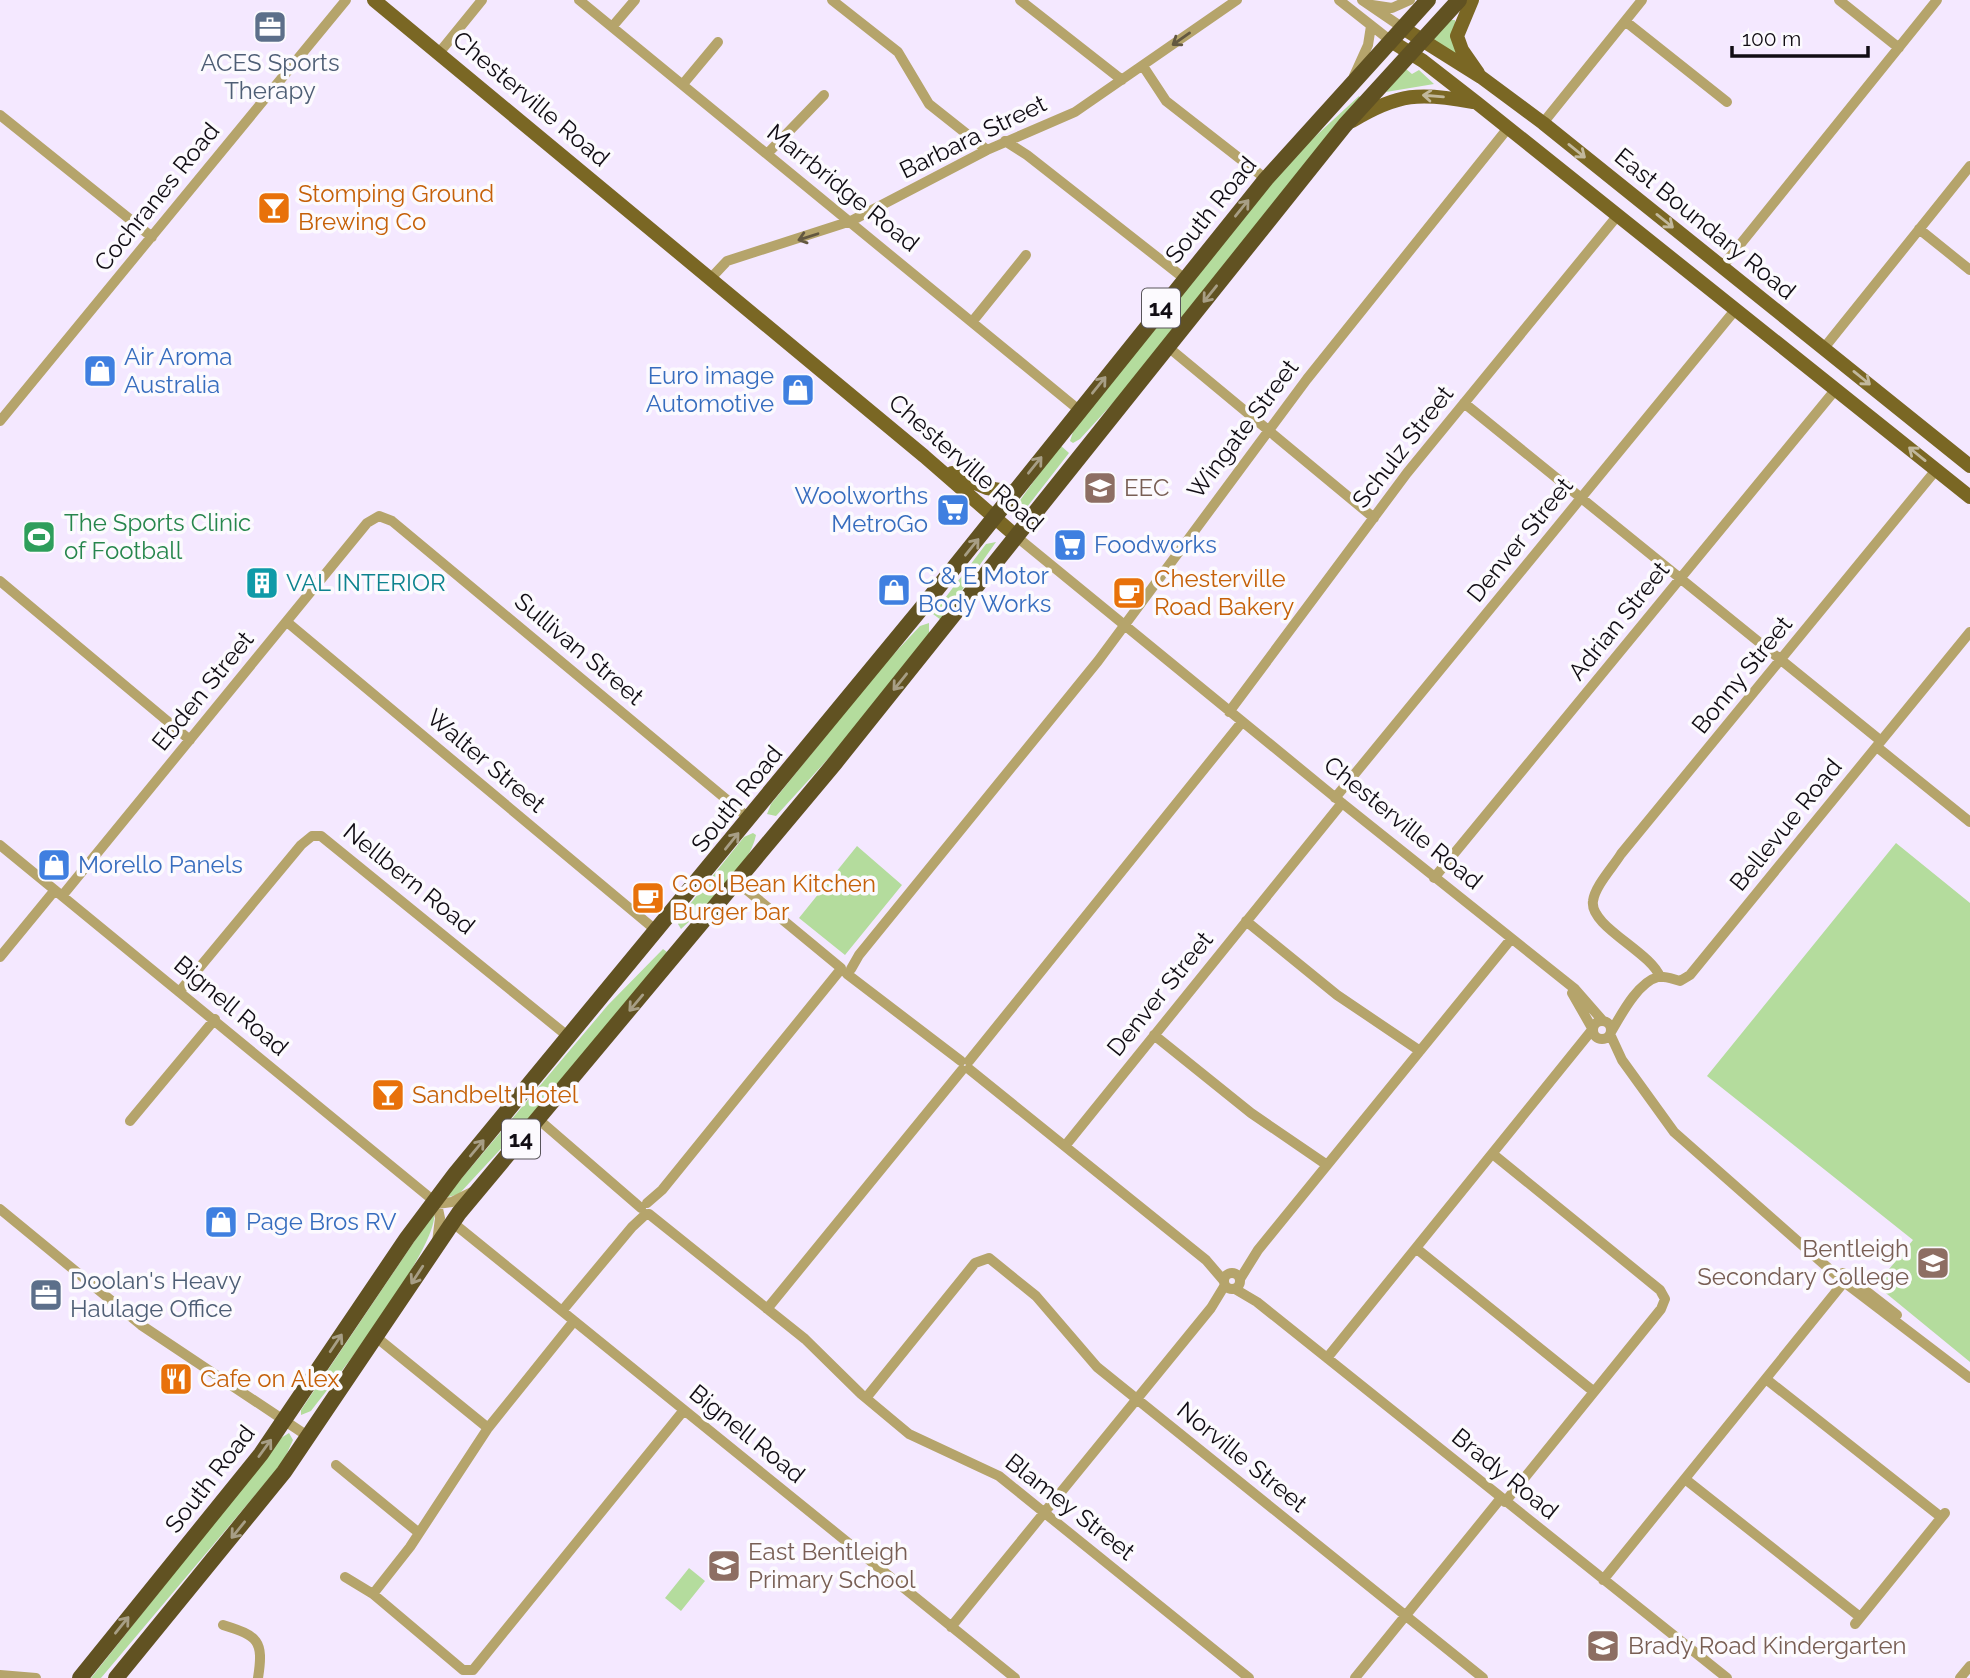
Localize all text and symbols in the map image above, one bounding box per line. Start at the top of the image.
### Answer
office icon: ACES Sports Therapy [251,8,289,46]
scale bar [1732,14,1868,58]
street label: Chesterville Road [447,25,615,173]
text: 100 m [1742,26,1801,51]
one-way arrow [1172,32,1191,46]
place label: ACES Sports Therapy [201,48,339,105]
street label: Barbara Street [895,89,1051,185]
one-way arrow [1422,89,1444,102]
street label: Cochranes Road [88,117,225,277]
street label: Marrbridge Road [762,118,925,258]
street label: East Boundary Road [1609,142,1802,305]
one-way arrow [1568,143,1586,158]
street label: South Road [1159,151,1262,269]
place label: Stomping Ground Brewing Co [298,179,494,236]
bar icon: Stomping Ground Brewing Co [255,189,293,227]
one-way arrow [1234,199,1250,217]
one-way arrow [1655,213,1673,229]
one-way arrow [797,231,819,244]
one-way arrow [1202,285,1218,303]
road number: 14 [1142,288,1180,328]
place label: Air Aroma Australia [124,342,232,399]
shop icon: Air Aroma Australia [81,352,119,390]
street label: Wingate Street [1181,353,1304,504]
place label: Euro image Automotive [646,361,774,418]
shop icon: Euro image Automotive [779,371,817,409]
one-way arrow [1852,371,1870,386]
one-way arrow [1092,376,1107,394]
street label: Schulz Street [1346,380,1459,514]
street label: Chesterville Road [883,388,1050,538]
one-way arrow [1908,447,1926,462]
one-way arrow [1027,457,1043,475]
school or university icon: EEC [1081,469,1119,507]
street label: Denver Street [1461,472,1579,608]
place label: EEC [1124,473,1169,502]
place label: Woolworths MetroGo [794,481,928,538]
supermarket icon: Woolworths MetroGo [934,491,972,529]
place label: The Sports Clinic of Football [64,508,251,565]
sports icon: The Sports Clinic of Football [20,518,58,556]
supermarket icon: Foodworks [1051,526,1089,564]
place label: Foodworks [1094,530,1217,559]
one-way arrow [964,538,979,556]
street label: Adrian Street [1562,556,1675,686]
place label: C & E Motor Body Works [918,561,1051,618]
building icon: VAL INTERIOR [243,564,281,602]
place label: Chesterville Road Bakery [1154,564,1294,621]
place label: VAL INTERIOR [286,568,446,597]
shop icon: C & E Motor Body Works [875,571,913,609]
cafe icon: Chesterville Road Bakery [1110,574,1148,612]
street label: Sullivan Street [509,586,650,711]
street label: Bonny Street [1685,610,1798,739]
street label: Ebden Street [146,625,260,756]
one-way arrow [893,672,908,691]
street label: Walter Street [421,703,552,819]
street label: South Road [685,740,788,858]
street label: Chesterville Road [1318,750,1488,895]
street label: Bellevue Road [1723,753,1848,897]
street label: Nellbern Road [338,817,481,940]
one-way arrow [724,832,740,850]
shop icon: Morello Panels [35,846,73,884]
place label: Morello Panels [78,850,243,879]
place label: Cool Bean Kitchen Burger bar [672,869,876,926]
cafe icon: Cool Bean Kitchen Burger bar [629,879,667,917]
street label: Denver Street [1101,926,1219,1062]
street label: Bignell Road [168,949,294,1062]
one-way arrow [628,993,644,1011]
bar icon: Sandbelt Hotel [369,1076,407,1114]
place label: Sandbelt Hotel [412,1080,579,1109]
road number: 14 [502,1120,540,1158]
one-way arrow [469,1139,485,1157]
shop icon: Page Bros RV [202,1203,240,1241]
place label: Page Bros RV [246,1207,396,1236]
place label: Bentleigh Secondary College [1697,1234,1909,1291]
school or university icon: Bentleigh Secondary College [1914,1244,1952,1282]
one-way arrow [410,1265,424,1284]
place label: Doolan's Heavy Haulage Office [70,1266,241,1323]
office icon: Doolan's Heavy Haulage Office [27,1276,65,1314]
one-way arrow [329,1334,343,1353]
restaurant icon: Cafe on Alex [157,1360,195,1398]
place label: Cafe on Alex [200,1364,339,1393]
street label: Bignell Road [684,1378,811,1489]
street label: Norville Street [1171,1395,1313,1518]
street label: South Road [159,1419,261,1538]
street label: Brady Road [1446,1422,1564,1525]
one-way arrow [258,1439,272,1458]
street label: Blamey Street [1000,1447,1141,1566]
one-way arrow [230,1521,246,1539]
place label: East Bentleigh Primary School [748,1537,916,1594]
school or university icon: East Bentleigh Primary School [705,1547,743,1585]
one-way arrow [115,1616,130,1634]
school or university icon: Brady Road Kindergarten [1584,1627,1622,1665]
place label: Brady Road Kindergarten [1628,1631,1907,1660]

